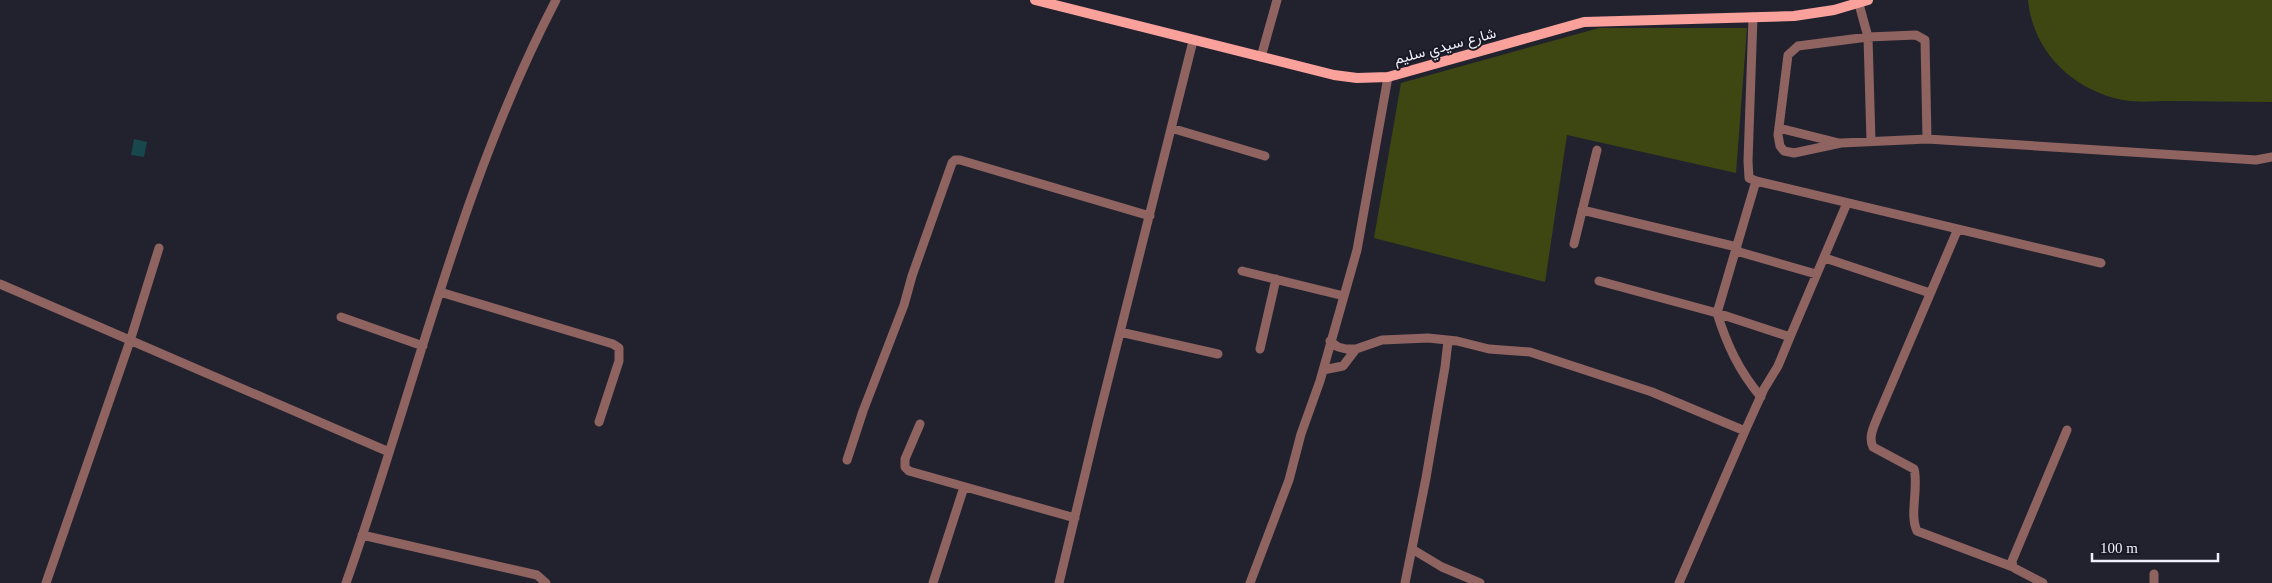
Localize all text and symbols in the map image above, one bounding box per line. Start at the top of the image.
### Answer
street label: شارع سيدي سليم [1392,25,1499,72]
scale bar [2092,530,2218,562]
text: 100 m [2100,540,2138,556]

